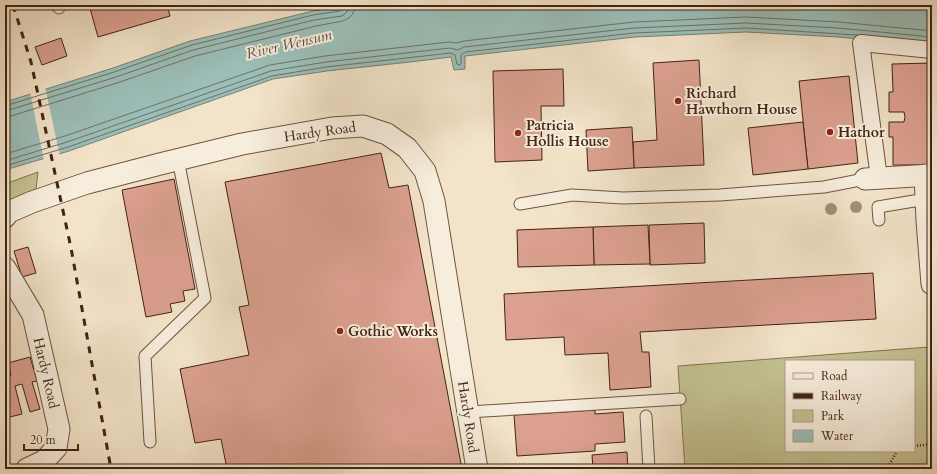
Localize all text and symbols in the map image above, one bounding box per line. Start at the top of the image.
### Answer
water label: River Wensum [244,24,334,64]
place label: Richard Hawthorn House [686,84,798,119]
marker: Richard Hawthorn House [673,96,683,106]
place label: Patricia Hollis House [526,116,609,151]
street label: Hardy Road [283,117,358,146]
place label: Hathor [838,123,885,142]
marker: Hathor [825,127,835,137]
marker: Patricia Hollis House [513,128,523,138]
place label: Gothic Works [348,322,438,341]
marker: Gothic Works [335,326,345,336]
street label: Hardy Road [29,336,64,411]
legend [785,360,915,452]
text: Road [821,368,848,384]
street label: Hardy Road [453,380,483,455]
text: Railway [821,388,863,404]
text: Park [821,408,845,424]
scale bar [24,426,78,452]
text: Water [820,428,854,444]
text: 20 m [30,432,57,448]

